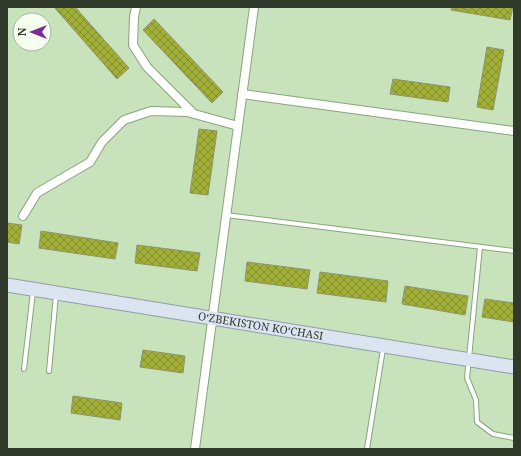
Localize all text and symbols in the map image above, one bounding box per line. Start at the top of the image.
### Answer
north arrow [12,12,52,52]
text: N [14,27,29,36]
street label: O‘ZBEKISTON KO‘CHASI [197,308,325,343]

